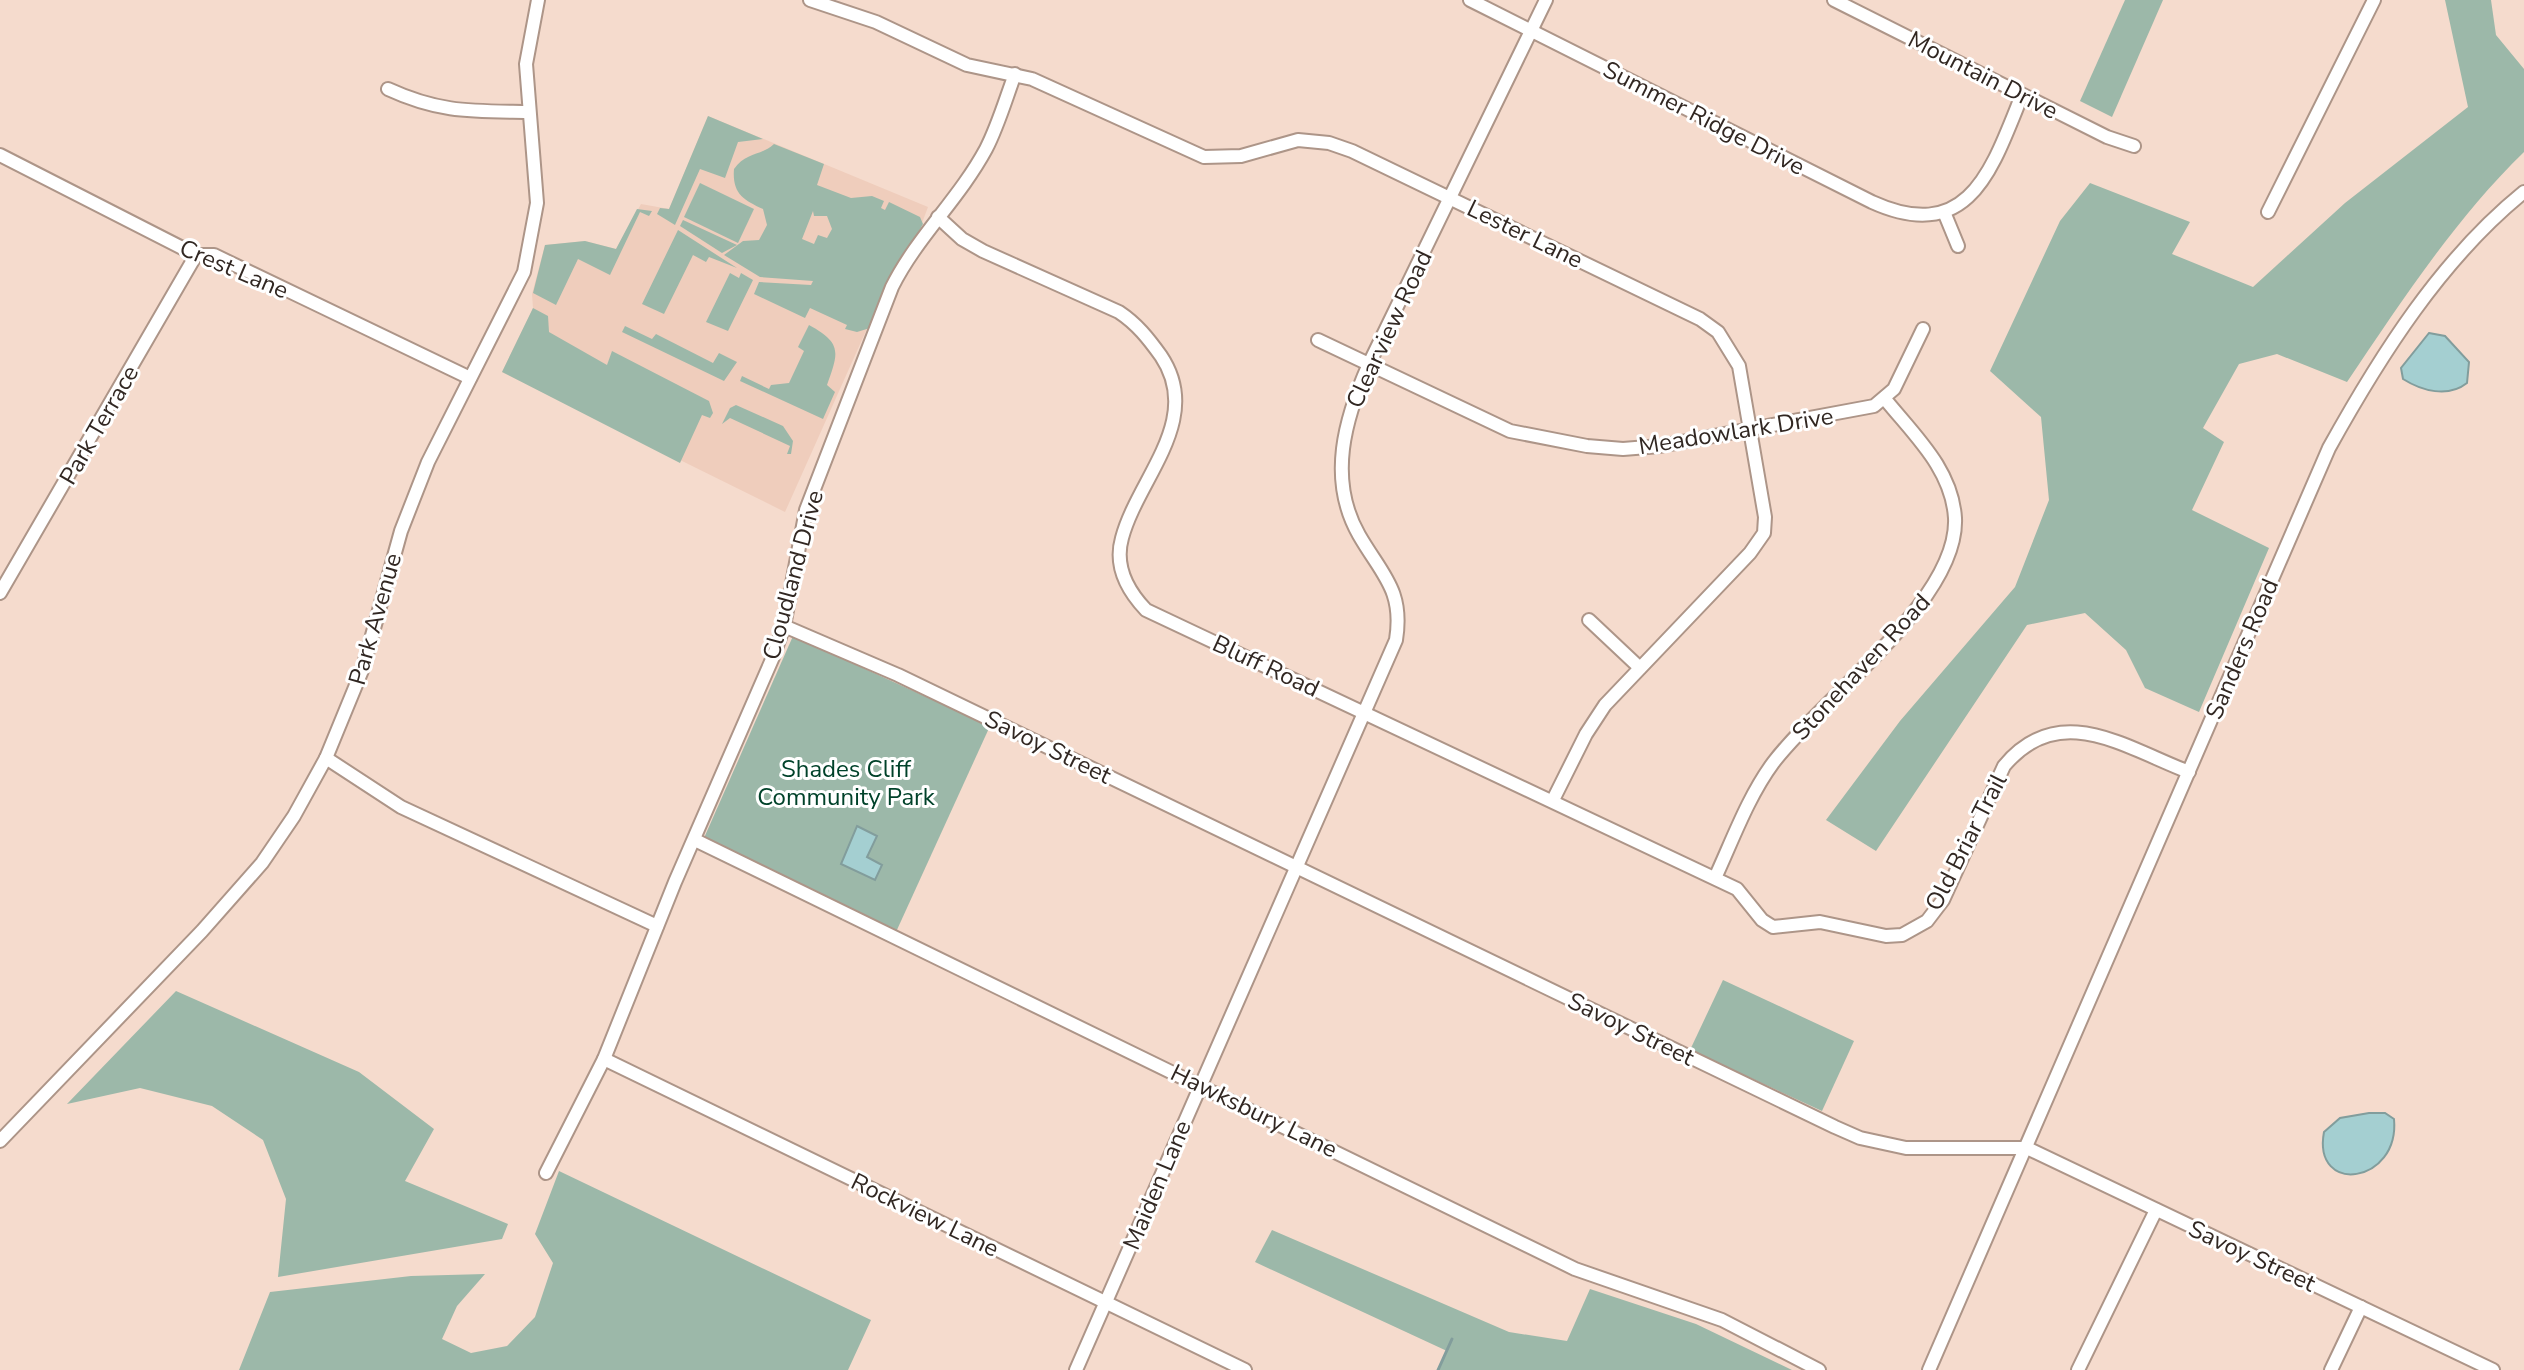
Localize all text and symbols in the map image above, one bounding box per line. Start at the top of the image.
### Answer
street label: Mountain Drive [1903,23,2063,127]
street label: Summer Ridge Drive [1598,53,1810,183]
street label: Lester Lane [1462,192,1588,276]
street label: Crest Lane [175,232,293,306]
street label: Clearview Road [1338,245,1440,413]
street label: Park Terrace [52,359,146,491]
street label: Meadowlark Drive [1636,400,1836,462]
street label: Cloudland Drive [755,487,831,663]
street label: Park Avenue [341,549,409,689]
street label: Sanders Road [2198,574,2286,724]
street label: Stonehaven Road [1785,587,1937,747]
street label: Bluff Road [1207,627,1325,705]
street label: Savoy Street [980,703,1117,792]
park label: Shades Cliff Community Park [757,753,936,813]
street label: Old Briar Trail [1918,768,2014,916]
street label: Savoy Street [1563,985,1700,1074]
street label: Hawksbury Lane [1165,1057,1343,1165]
street label: Maiden Lane [1115,1115,1199,1255]
street label: Rockview Lane [846,1165,1004,1265]
street label: Savoy Street [2183,1213,2321,1300]

